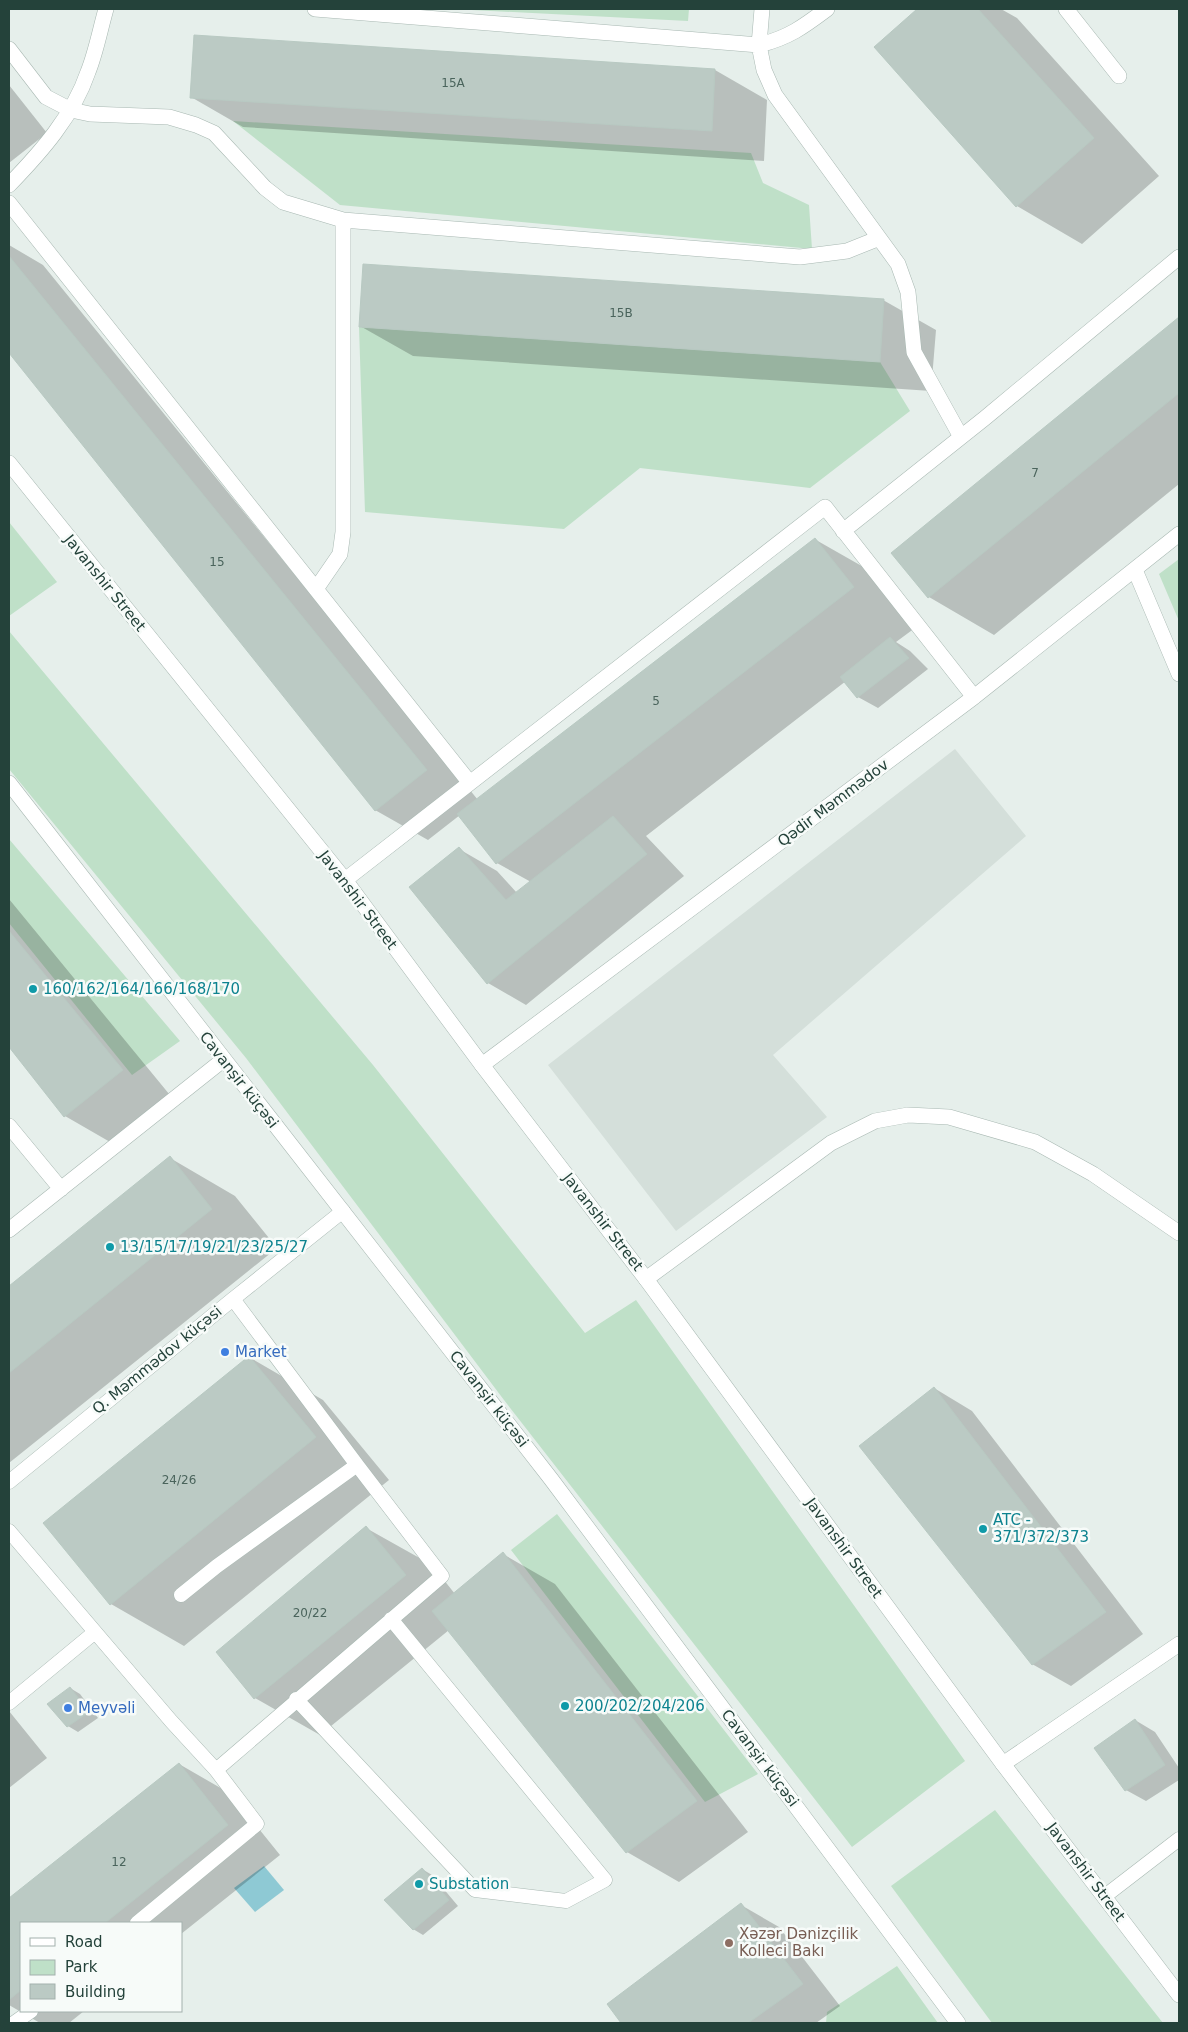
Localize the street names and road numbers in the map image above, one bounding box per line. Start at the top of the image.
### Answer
street label: Javanshir Street [60,530,150,635]
street label: Qədir Məmmədov [774,755,892,850]
street label: Javanshir Street [314,846,401,953]
street label: Cavanşir küçəsi [196,1028,282,1132]
street label: Javanshir Street [559,1169,647,1275]
street label: Q. Məmmədov küçəsi [89,1302,225,1418]
street label: Cavanşir küçəsi [446,1347,532,1451]
street label: Javanshir Street [801,1494,886,1602]
street label: Cavanşir küçəsi [717,1706,803,1810]
street label: Javanshir Street [1042,1818,1129,1925]

